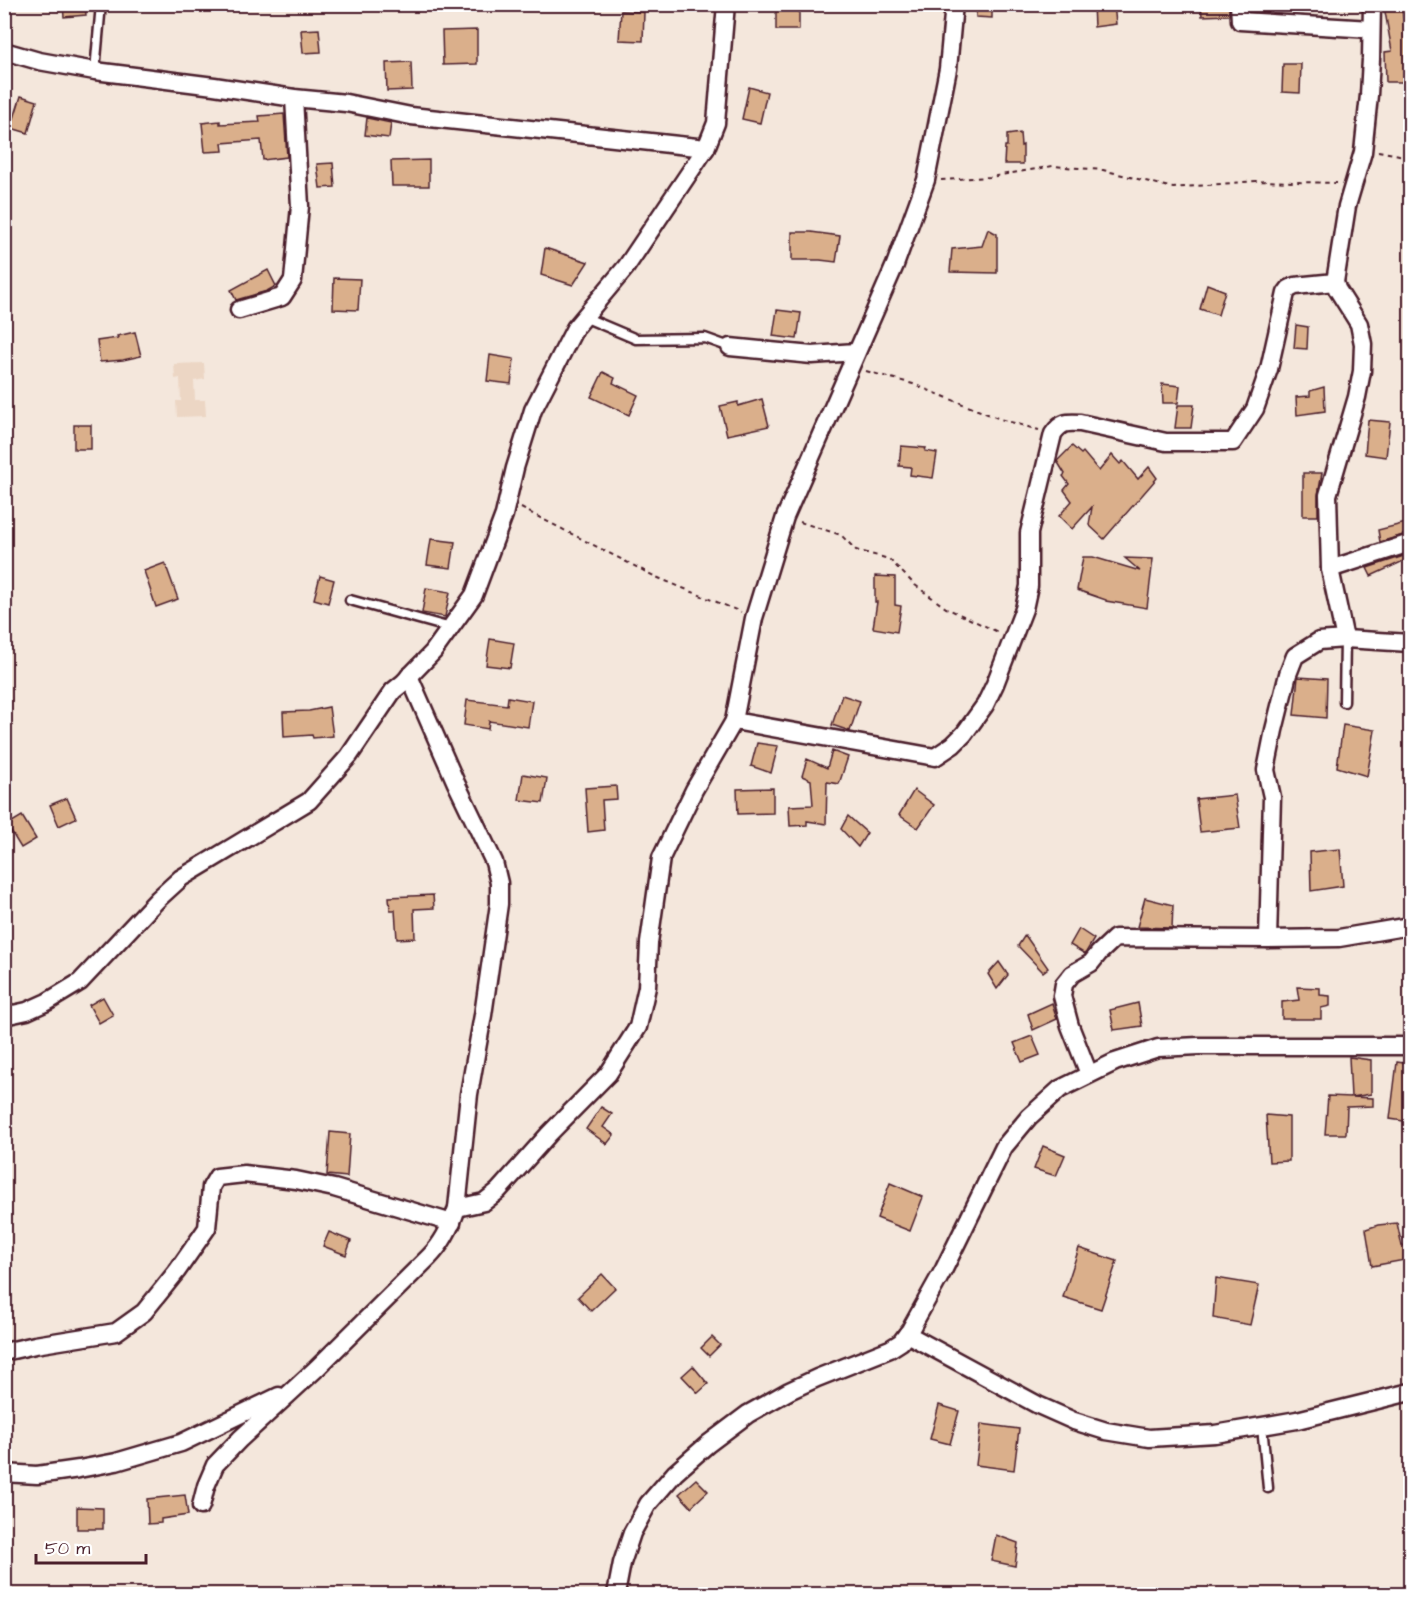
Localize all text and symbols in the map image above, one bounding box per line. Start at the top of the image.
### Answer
scale bar [36,1527,146,1565]
text: 50 m [45,1536,90,1561]

